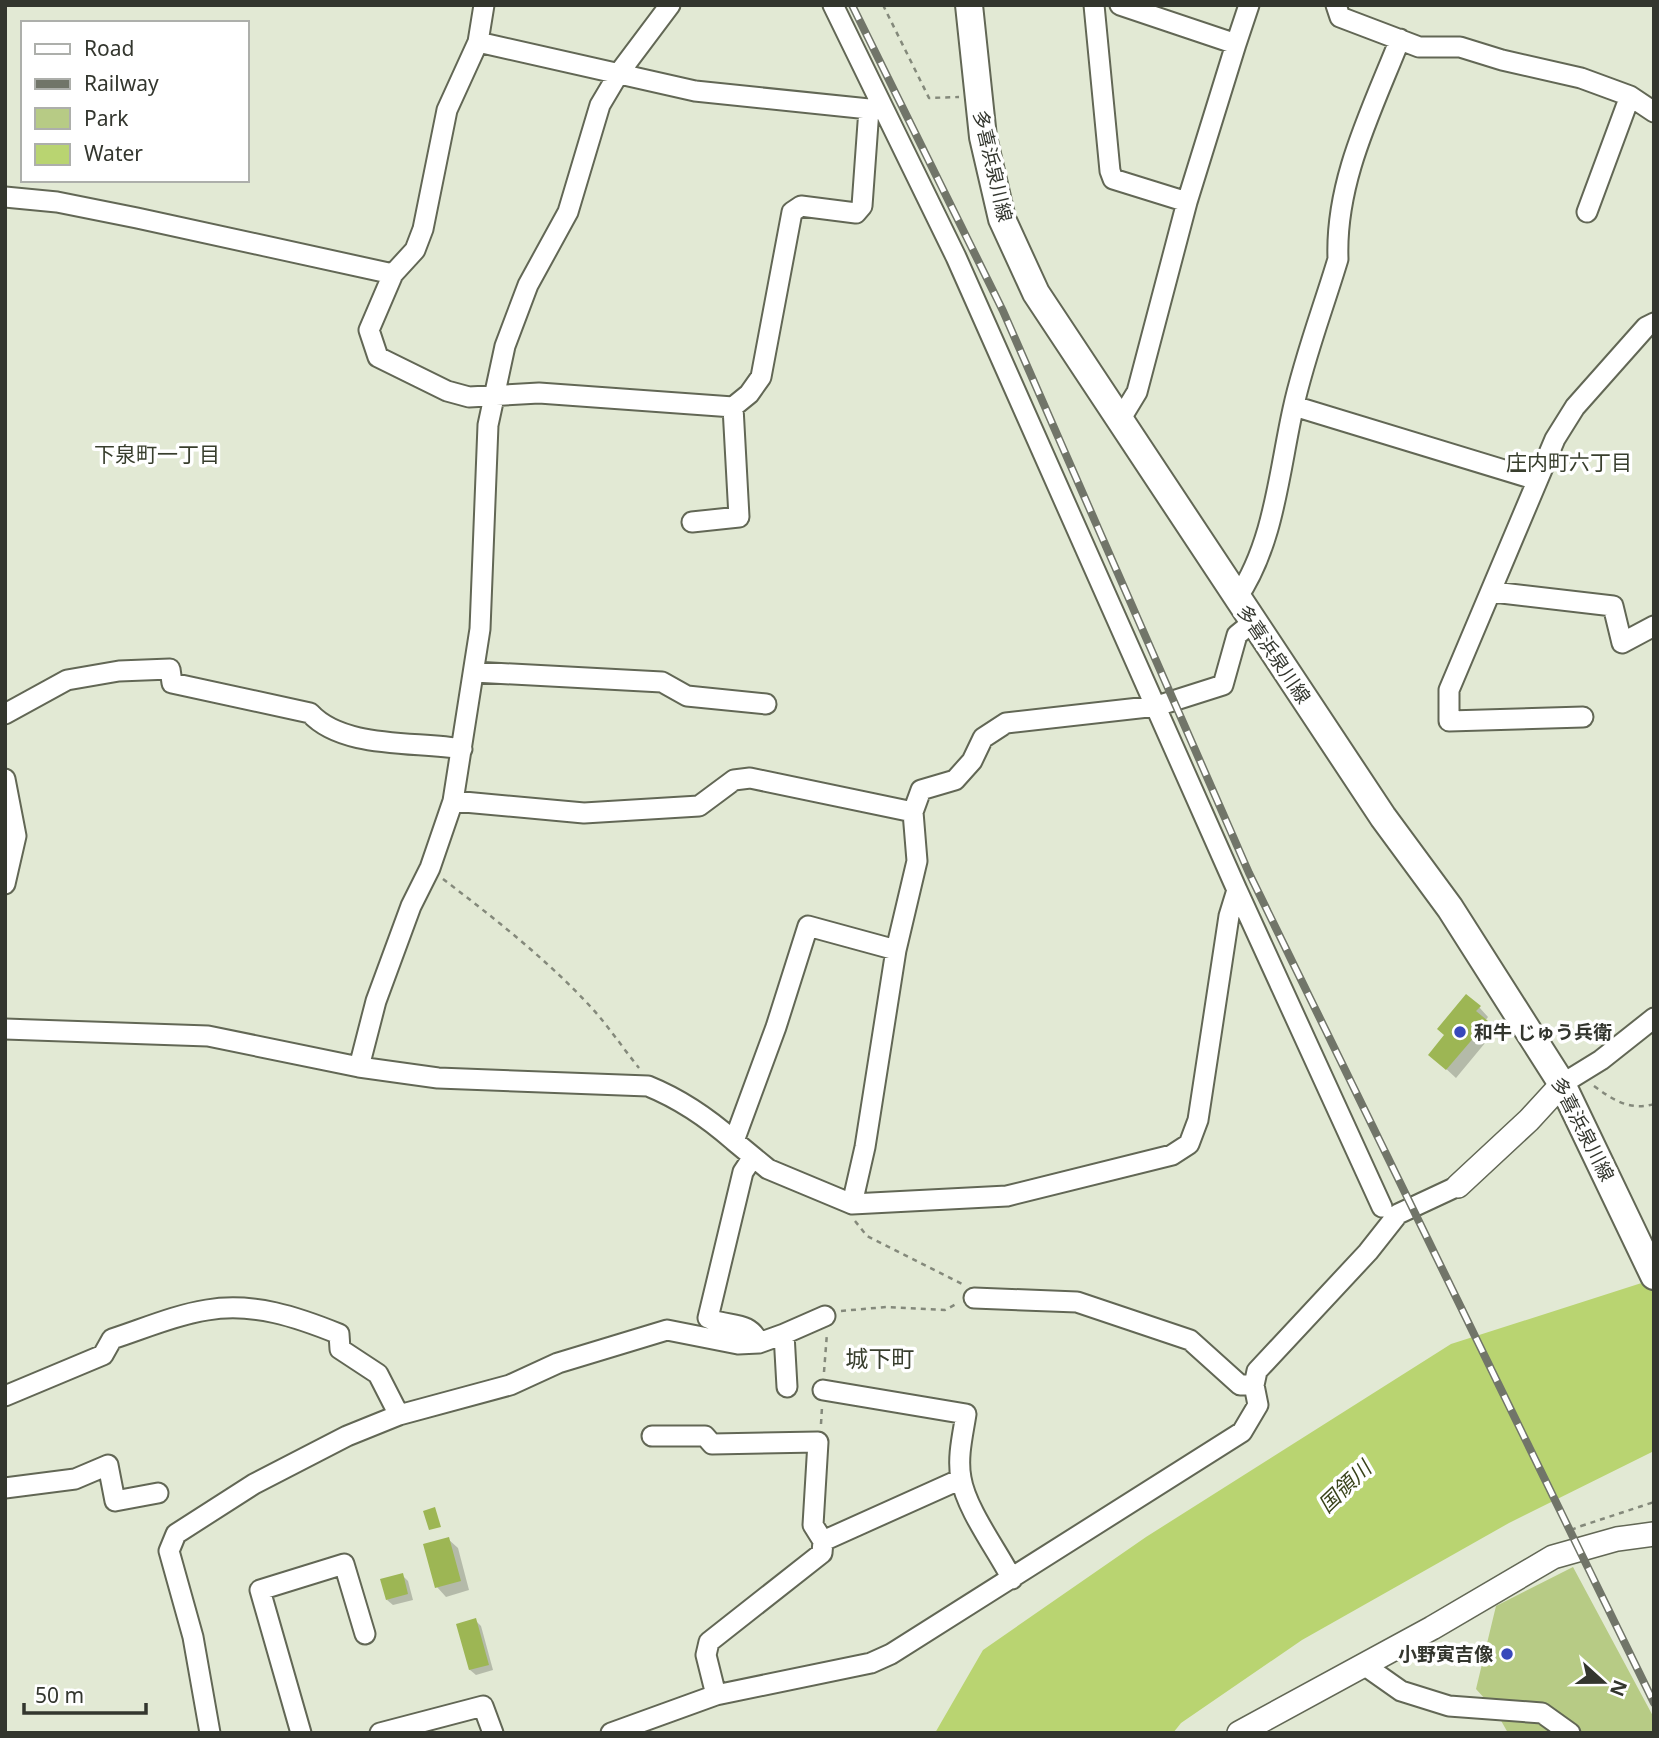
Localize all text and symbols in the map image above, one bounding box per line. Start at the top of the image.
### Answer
legend [21,21,248,182]
text: Road [84,34,134,62]
text: Railway [84,69,159,97]
text: Park [84,104,129,132]
street label: 多喜浜泉川線 [968,108,1018,224]
text: Water [84,139,143,167]
district label: 下泉町一丁目 [94,440,220,468]
district label: 庄内町六丁目 [1506,448,1632,476]
street label: 多喜浜泉川線 [1231,599,1317,709]
place label: 和牛 じゅう兵衛 [1474,1019,1612,1045]
marker: 和牛 じゅう兵衛 [1452,1024,1468,1040]
street label: 多喜浜泉川線 [1546,1072,1620,1186]
district label: 城下町 [846,1342,915,1374]
water label: 国領川 [1312,1453,1378,1518]
place label: 小野寅吉像 [1398,1641,1493,1667]
marker: 小野寅吉像 [1499,1646,1515,1662]
north arrow [1568,1647,1638,1717]
scale bar [24,1672,147,1716]
text: N [1604,1676,1634,1700]
text: 50 m [35,1681,84,1709]

